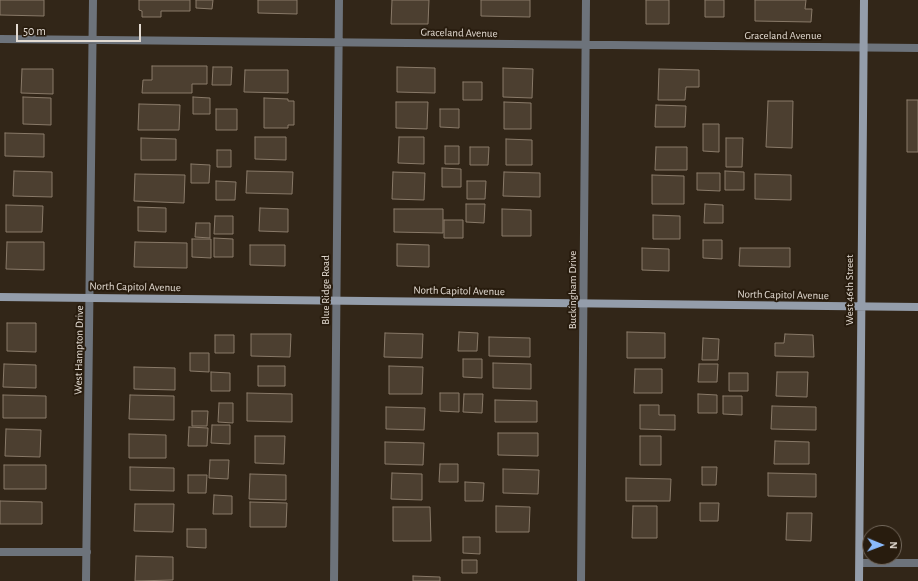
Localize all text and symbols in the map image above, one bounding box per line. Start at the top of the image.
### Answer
scale bar [18,16,143,42]
text: 50 m [23,25,46,37]
street label: Graceland Avenue [420,26,498,40]
street label: Graceland Avenue [744,29,822,43]
street label: Buckingham Drive [566,251,580,329]
street label: West 46th Street [843,254,857,326]
street label: Blue Ridge Road [319,255,333,325]
street label: North Capitol Avenue [89,280,181,294]
street label: North Capitol Avenue [413,284,505,298]
street label: North Capitol Avenue [737,288,829,302]
street label: West Hampton Drive [72,305,86,395]
north arrow [862,525,902,565]
text: N [888,541,899,549]

